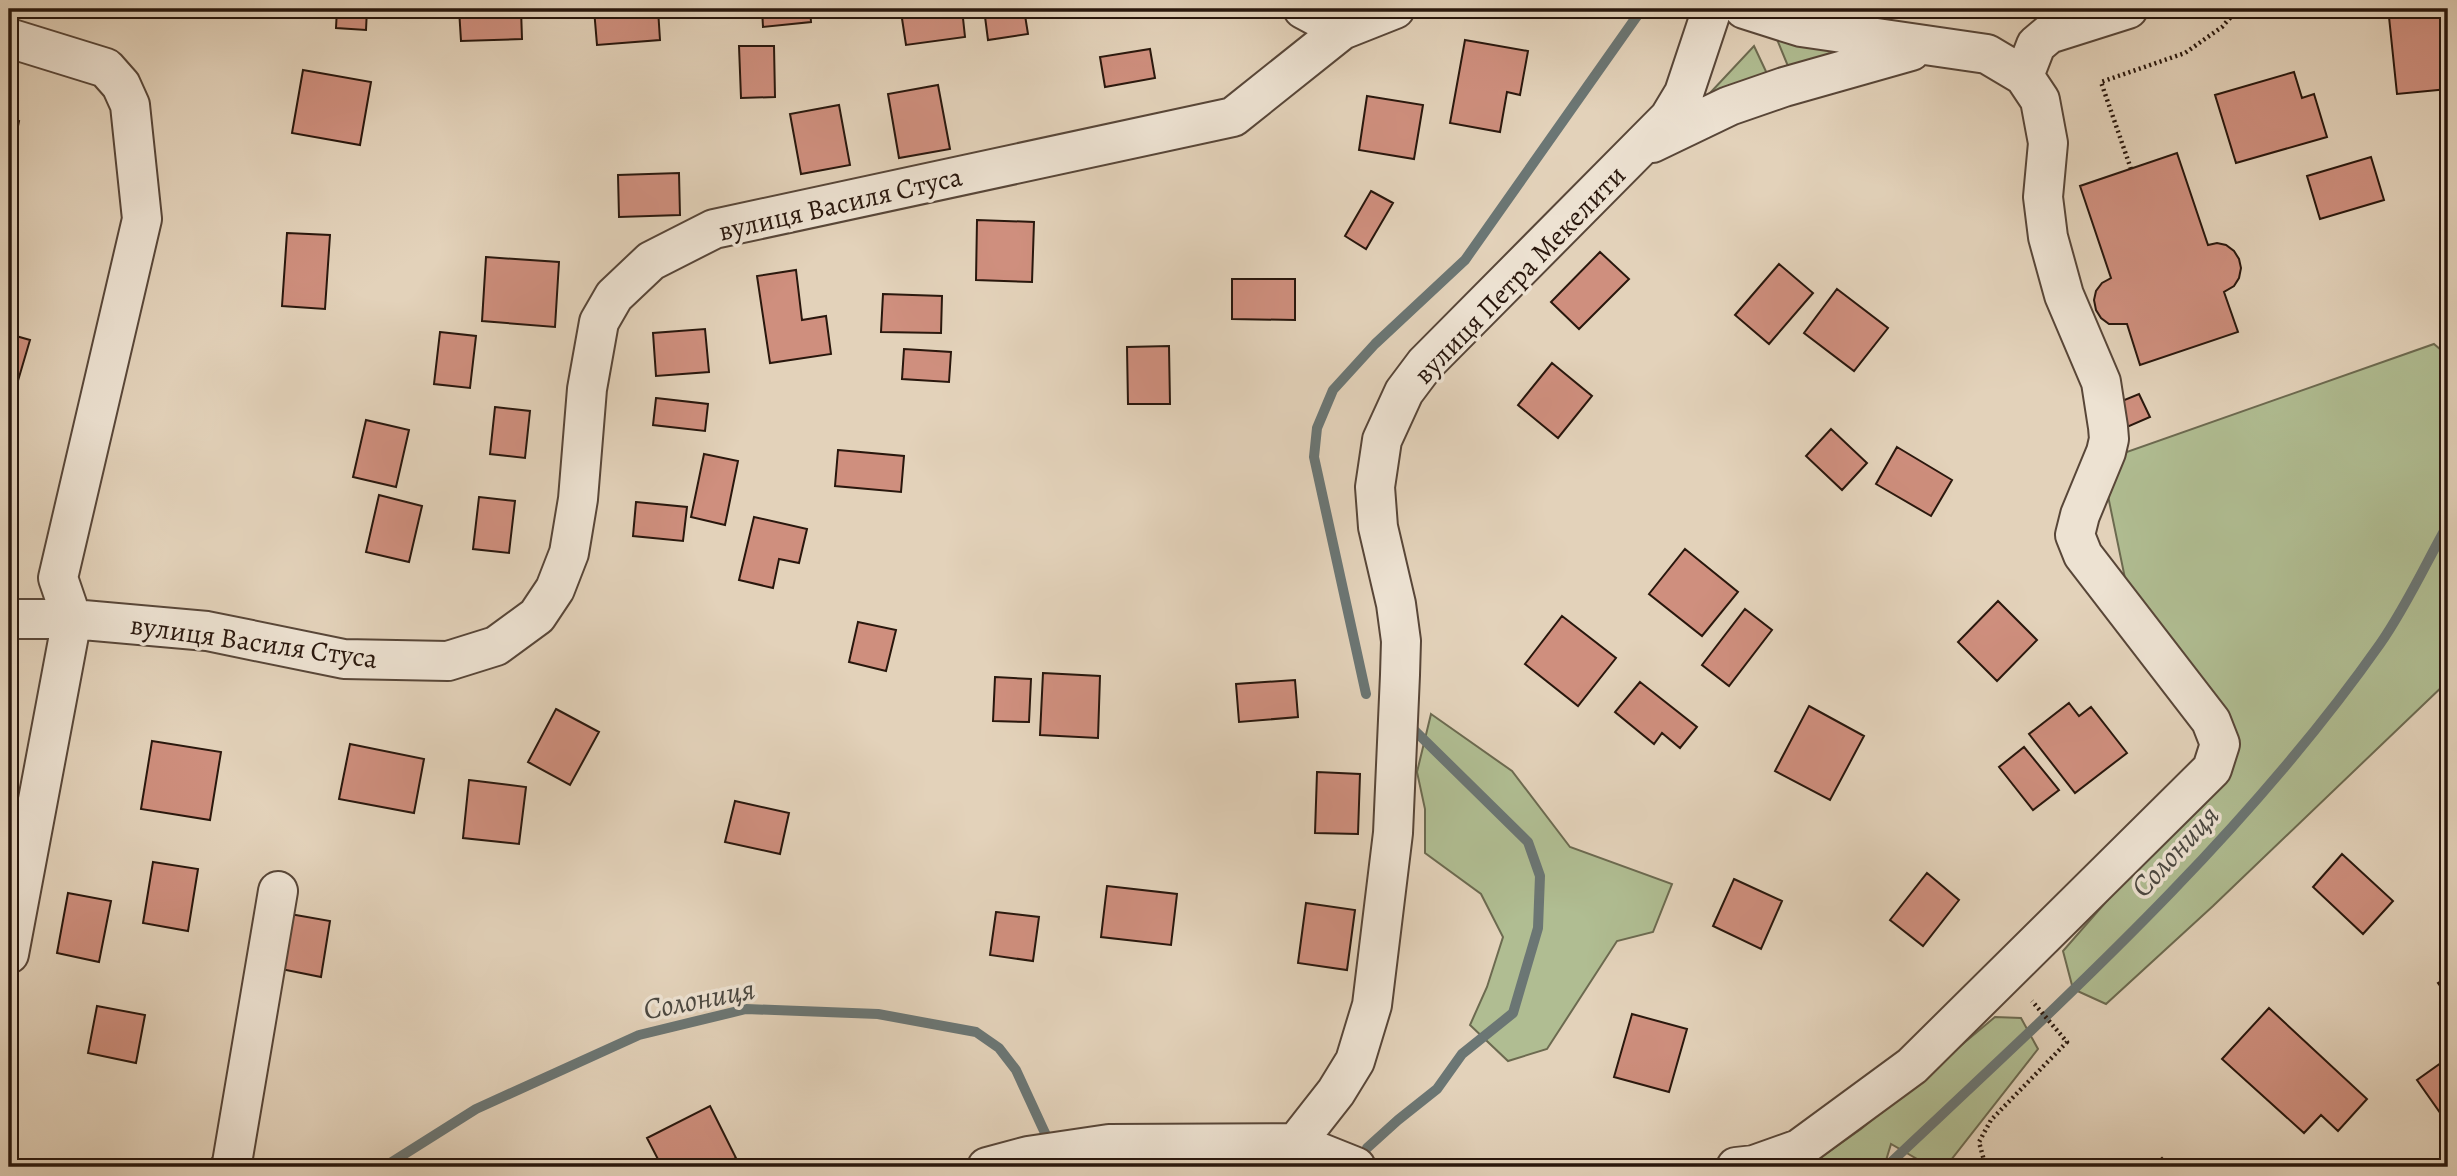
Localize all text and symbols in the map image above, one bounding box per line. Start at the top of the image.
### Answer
street label: вулиця Василя Стуса [715,157,966,250]
street label: вулиця Петра Мекелити [1405,157,1634,392]
street label: вулиця Василя Стуса [128,606,380,678]
water label: Солониця [2122,796,2228,906]
water label: Солониця [640,969,758,1029]

